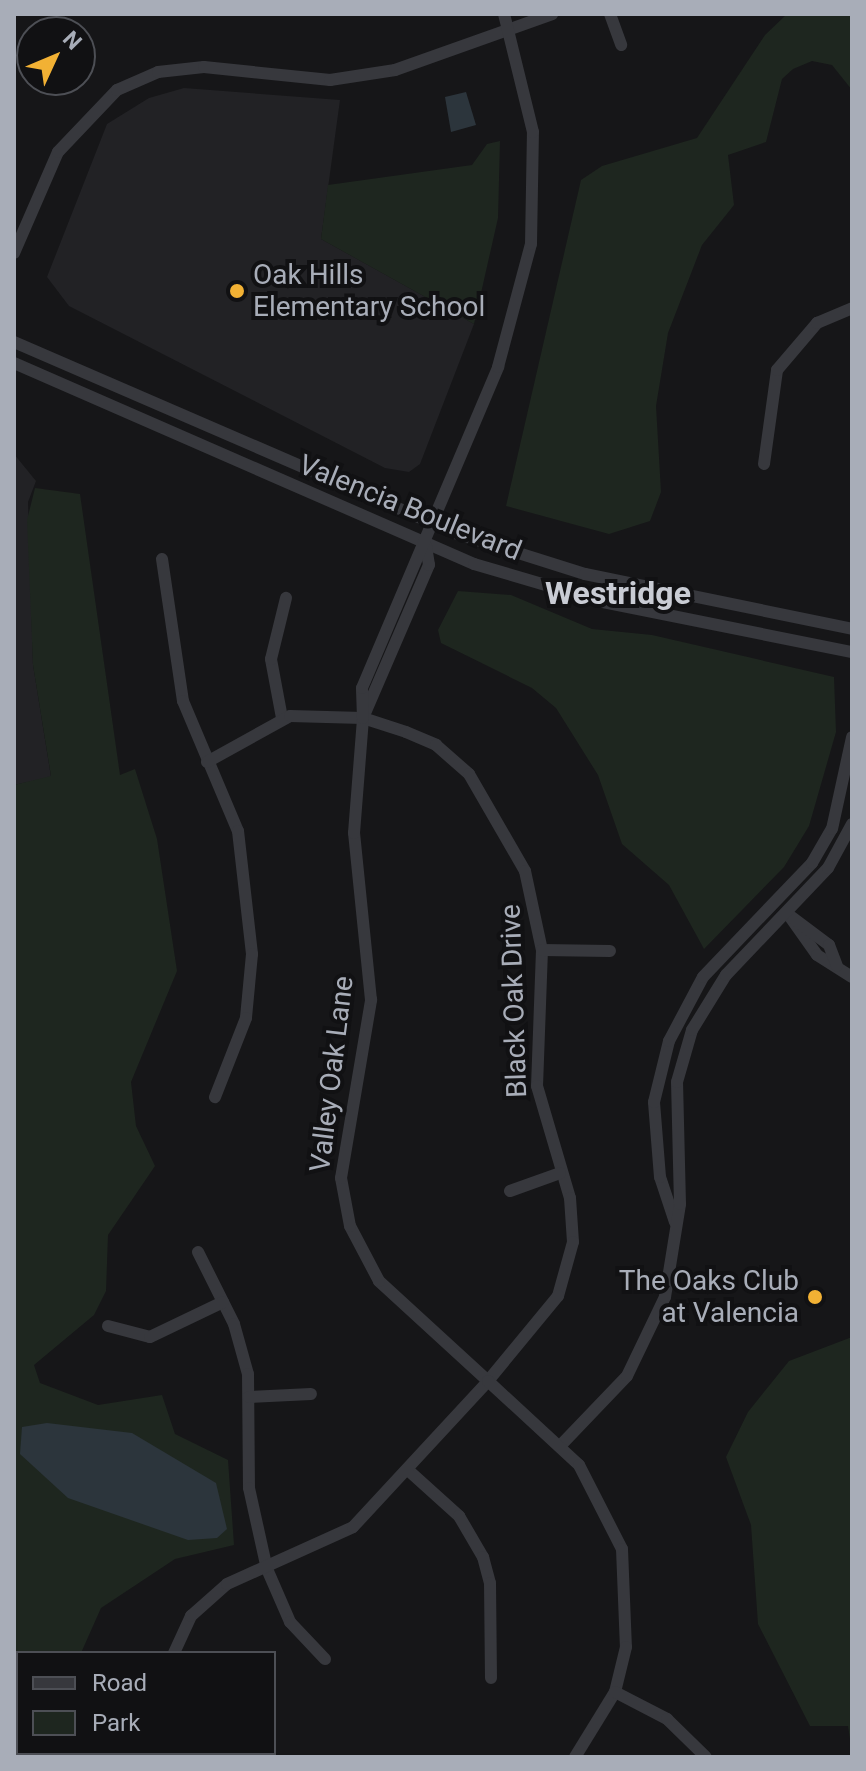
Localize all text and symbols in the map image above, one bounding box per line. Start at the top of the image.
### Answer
north arrow [16,16,96,96]
text: N [58,26,87,55]
place label: Oak Hills Elementary School [253,258,485,324]
marker: Oak Hills Elementary School [228,282,246,300]
street label: Valencia Boulevard [294,448,526,568]
district label: Westridge [545,574,691,612]
street label: Black Oak Drive [494,904,534,1098]
street label: Valley Oak Lane [303,974,361,1174]
place label: The Oaks Club at Valencia [619,1264,799,1330]
marker: The Oaks Club at Valencia [806,1288,824,1306]
legend [16,1651,276,1755]
text: Road [92,1669,147,1697]
text: Park [92,1709,140,1737]

